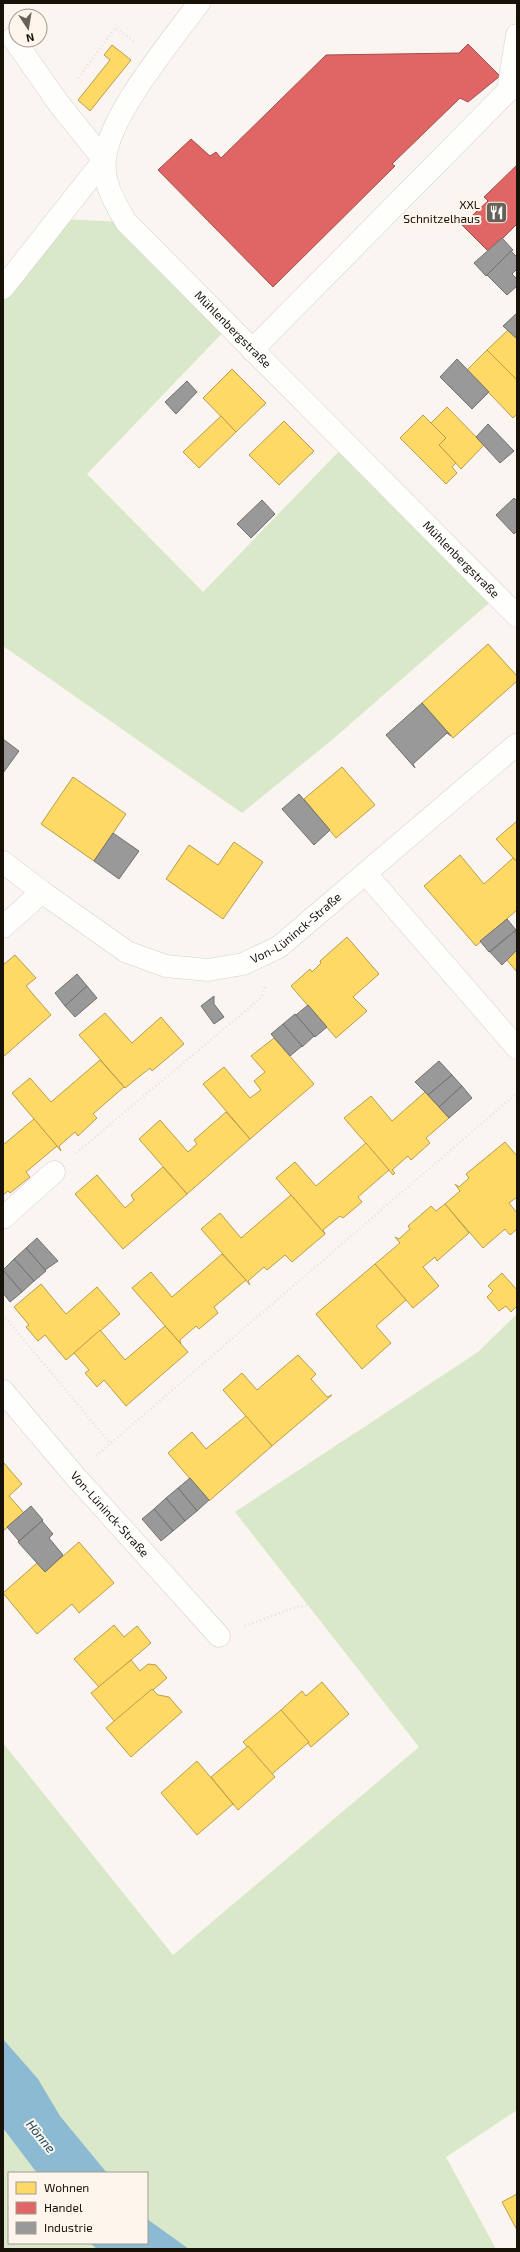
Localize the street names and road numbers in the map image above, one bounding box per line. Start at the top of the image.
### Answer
street label: Mühlenbergstraße [192,287,275,370]
street label: Mühlenbergstraße [421,517,503,600]
street label: Von-Lüninck-Straße [248,889,344,965]
street label: Von-Lüninck-Straße [68,1468,152,1559]

